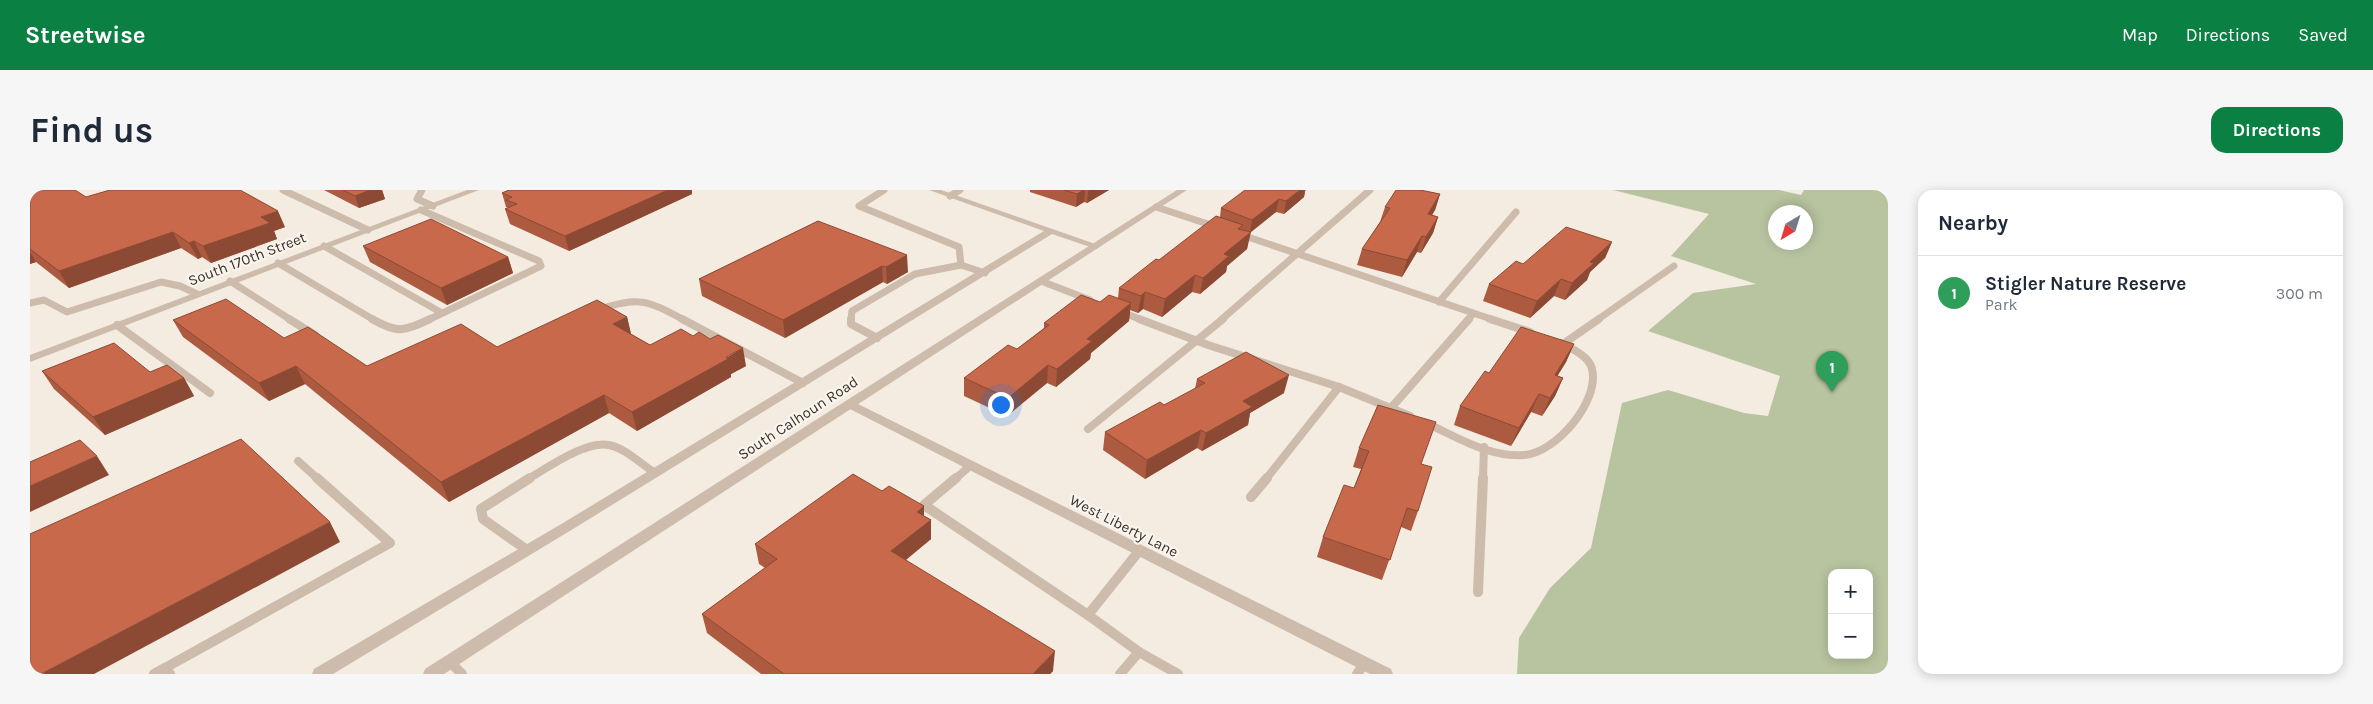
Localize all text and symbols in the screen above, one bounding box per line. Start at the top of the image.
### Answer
text: Streetwise [25,21,146,49]
text: Map [2122,24,2158,46]
text: Directions [2186,24,2270,46]
text: Saved [2298,24,2348,46]
button: Directions [2211,107,2343,153]
text: Find us [30,110,153,151]
north arrow [1768,205,1813,250]
text: Nearby [1938,211,2008,235]
street label: South 170th Street [185,228,309,290]
text: Stigler Nature Reserve [1985,273,2186,295]
text: 1 [1951,284,1957,303]
text: 300 m [2276,284,2323,303]
text: Park [1985,295,2017,314]
pin: 1 [1816,351,1848,392]
street label: South Calhoun Road [735,372,861,464]
your location [988,392,1014,418]
street label: West Liberty Lane [1067,491,1181,561]
map controls [1828,569,1873,659]
button: + [1828,569,1873,614]
button: − [1828,614,1873,659]

